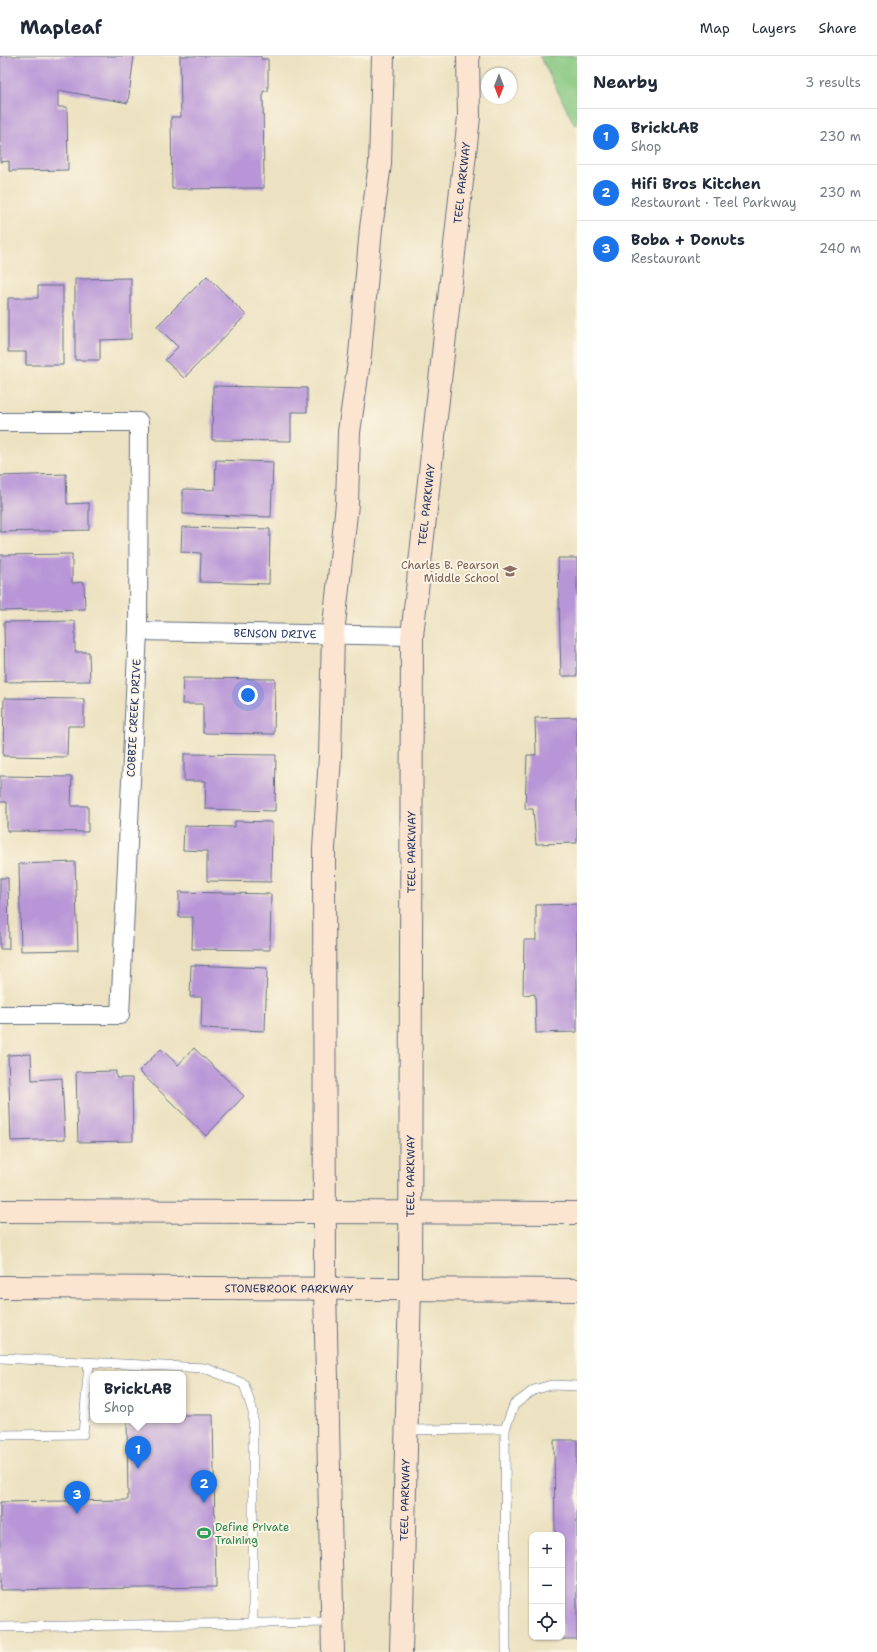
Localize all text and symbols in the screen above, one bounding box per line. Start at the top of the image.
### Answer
text: Mapleaf [20,15,102,40]
text: Map [700,19,730,37]
text: Layers [752,19,796,37]
text: Share [818,19,857,37]
north arrow [481,68,517,104]
text: Nearby [593,71,658,93]
text: 3 results [805,74,861,91]
text: BrickLAB [631,118,699,138]
text: 1 [603,128,609,145]
text: 230 m [819,128,861,145]
text: Shop [631,138,661,155]
street label: TEEL PARKWAY [450,141,474,225]
text: Hifi Bros Kitchen [631,174,761,194]
text: 2 [601,184,611,201]
text: 230 m [819,184,861,201]
text: Restaurant · Teel Parkway [631,194,797,211]
text: Boba + Donuts [631,230,745,250]
text: 3 [601,240,611,257]
text: 240 m [819,240,861,257]
text: Restaurant [631,250,701,267]
street label: TEEL PARKWAY [414,463,438,547]
place label: Charles B. Pearson Middle School [401,558,500,586]
school or university icon: Charles B. Pearson Middle School [502,563,518,579]
street label: BENSON DRIVE [233,625,317,642]
street label: COBBIE CREEK DRIVE [123,659,145,777]
your location [238,685,258,705]
street label: TEEL PARKWAY [404,811,419,893]
street label: TEEL PARKWAY [403,1135,418,1217]
street label: STONEBROOK PARKWAY [224,1281,354,1296]
popup [90,1371,186,1423]
text: BrickLAB [104,1379,172,1399]
text: Shop [104,1399,134,1416]
pin: 1 [125,1436,151,1469]
street label: TEEL PARKWAY [396,1458,413,1541]
pin: 2 [191,1470,217,1503]
pin: 3 [64,1481,90,1514]
place label: Define Private Training [215,1520,289,1548]
sports icon: Define Private Training [196,1525,212,1541]
map controls [529,1532,565,1640]
button: + [529,1532,565,1568]
button: − [529,1568,565,1604]
button: locate [529,1604,565,1640]

